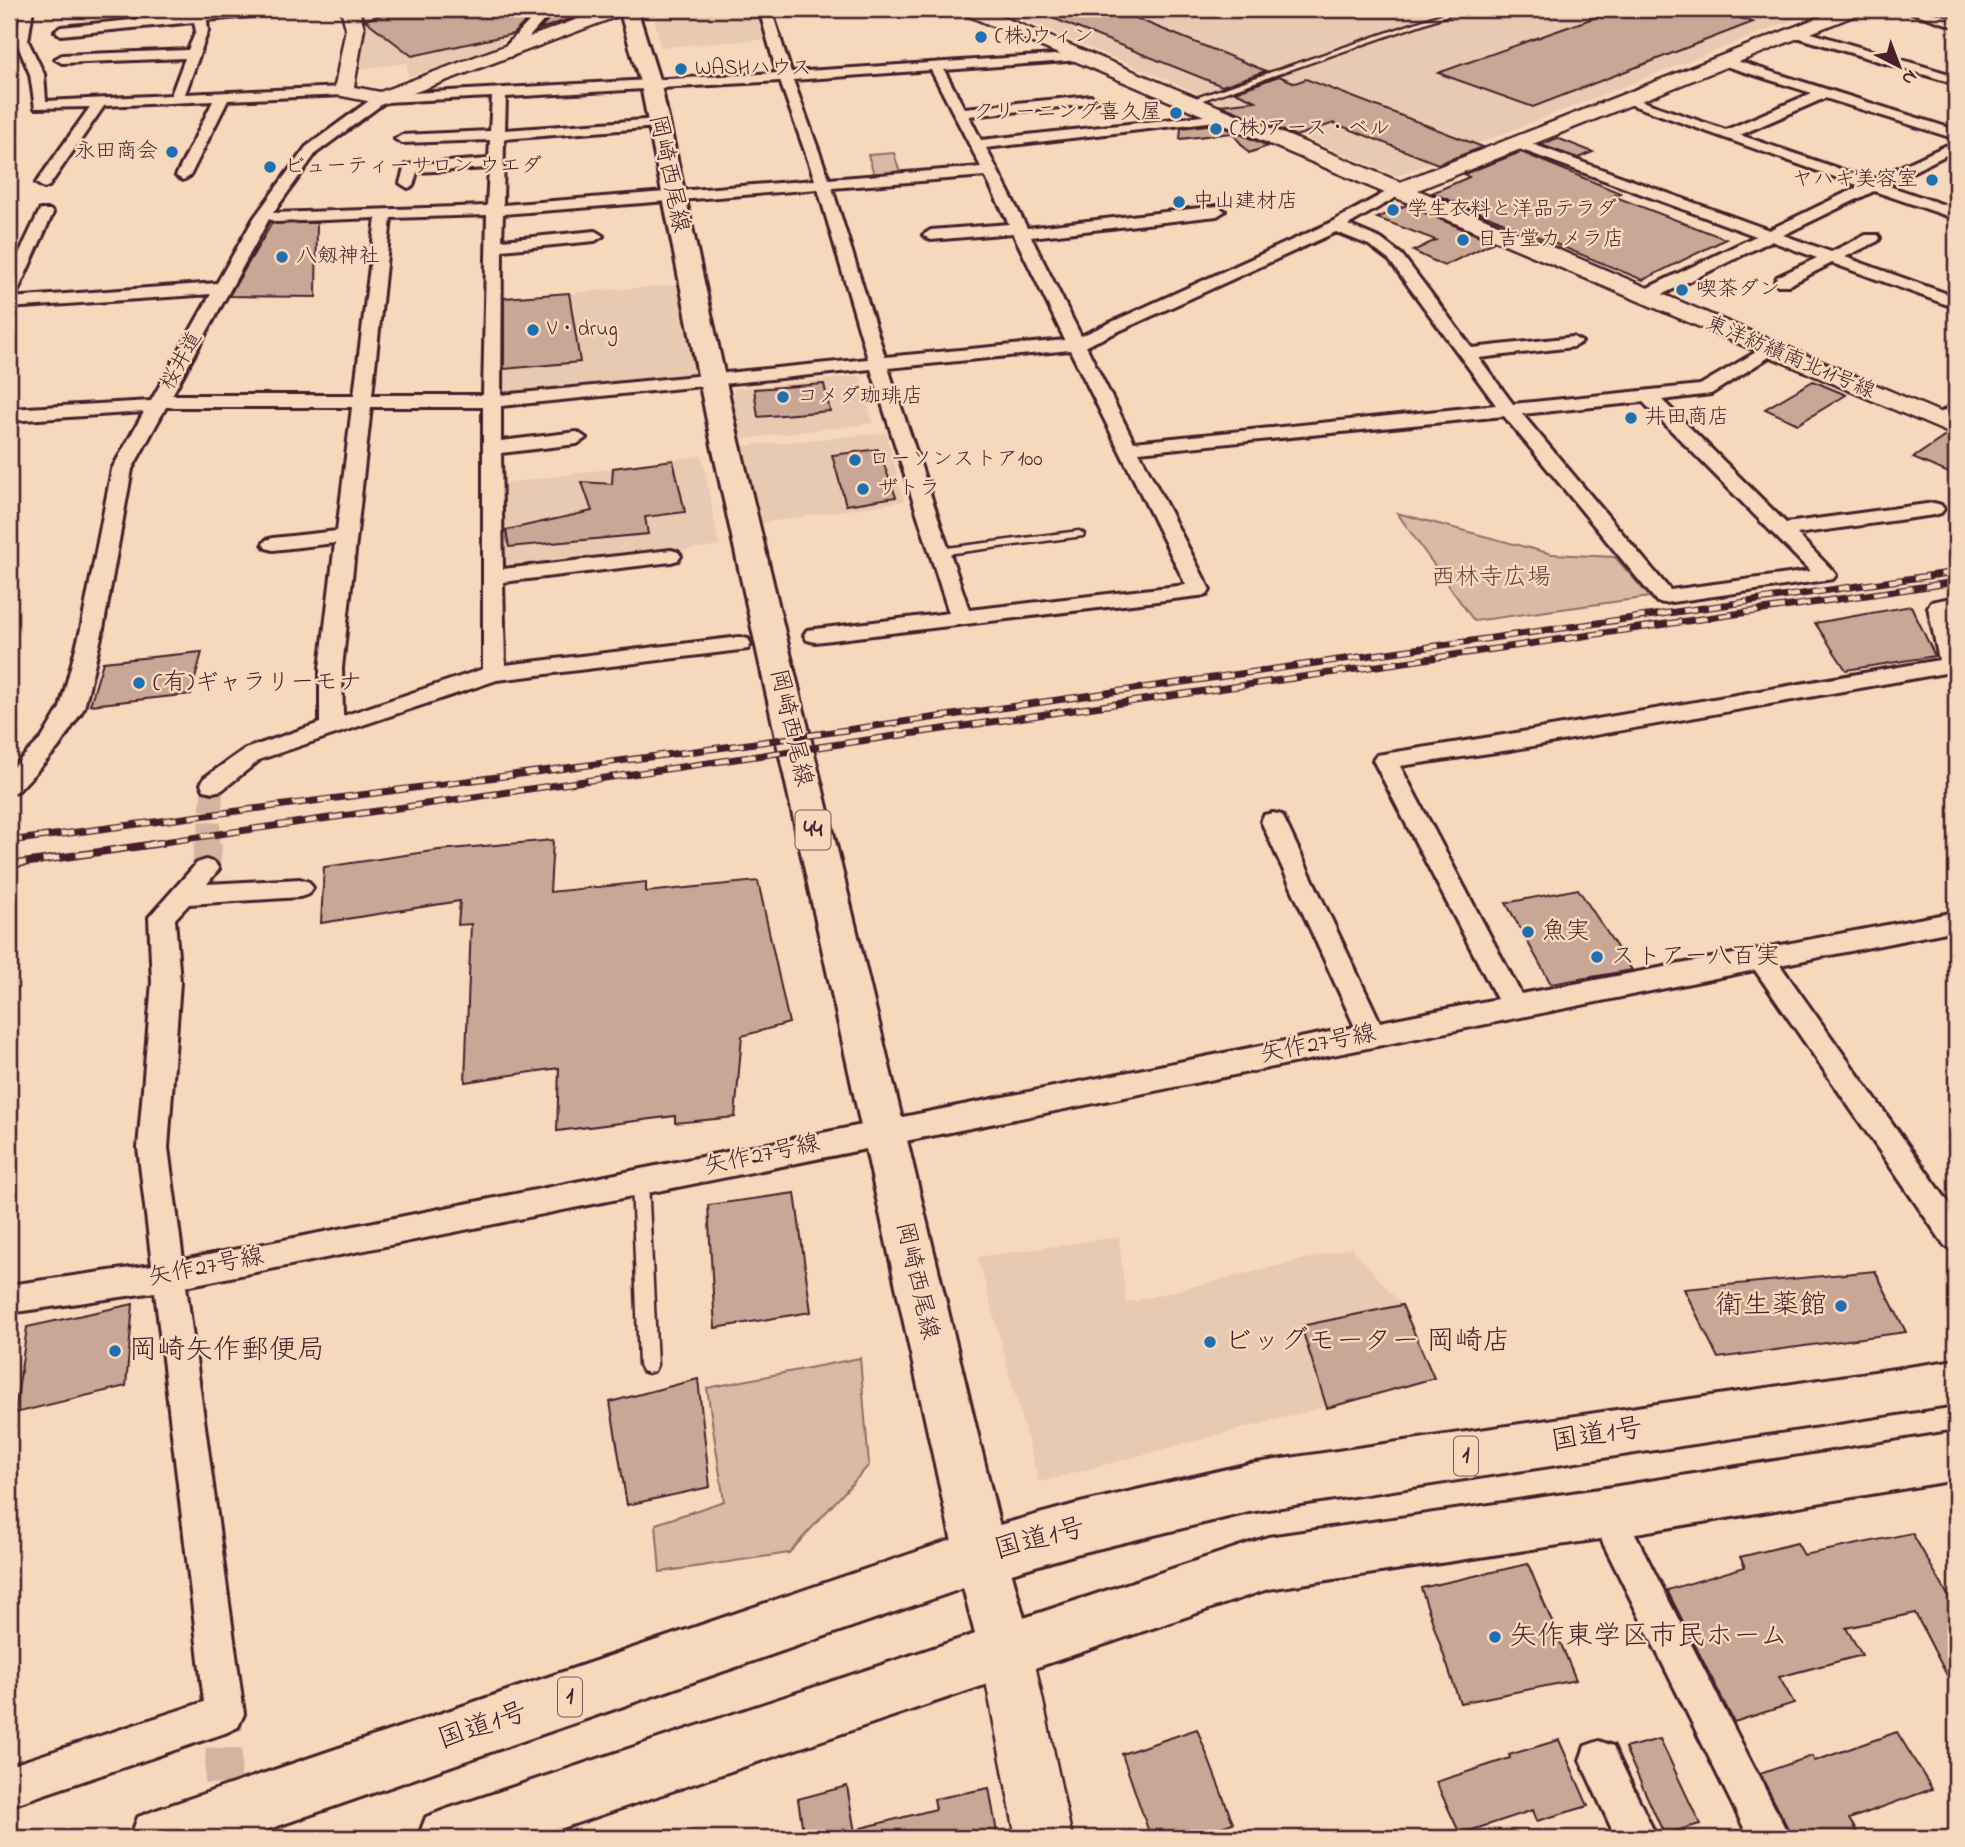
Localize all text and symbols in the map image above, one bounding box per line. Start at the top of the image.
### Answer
place label: (株)ウィン [995,22,1094,52]
marker: (株)ウィン [973,29,989,45]
north arrow [1864,32,1934,102]
place label: WASHハウス [695,54,812,84]
marker: WASHハウス [673,61,689,77]
text: N [1895,62,1923,91]
place label: クリーニング喜久屋 [973,98,1162,128]
marker: クリーニング喜久屋 [1168,105,1184,121]
street label: 岡崎西尾線 [638,112,698,236]
place label: (株)アース・ベル [1230,114,1390,144]
marker: (株)アース・ベル [1208,121,1224,137]
place label: 永田商会 [74,137,158,167]
marker: 永田商会 [164,144,180,160]
place label: ビューティーサロン ウエダ [284,152,542,182]
marker: ビューティーサロン ウエダ [262,159,278,175]
place label: ヤハギ美容室 [1792,165,1918,195]
marker: ヤハギ美容室 [1924,172,1940,188]
place label: 中山建材店 [1193,187,1298,217]
marker: 中山建材店 [1171,194,1187,210]
place label: 学生衣料と洋品テラダ [1407,195,1617,225]
marker: 学生衣料と洋品テラダ [1385,202,1401,218]
place label: 日吉堂カメラ店 [1477,225,1624,255]
marker: 日吉堂カメラ店 [1455,232,1471,248]
place label: 八剱神社 [296,242,380,272]
marker: 八剱神社 [274,249,290,265]
place label: 喫茶ダン [1696,275,1780,305]
marker: 喫茶ダン [1674,282,1690,298]
street label: 東洋紡績南北11号線 [1701,309,1879,407]
place label: V・drug [546,315,618,347]
marker: V・drug [525,322,541,338]
street label: 桜井道 [154,326,210,396]
place label: コメダ珈琲店 [797,382,923,412]
marker: コメダ珈琲店 [775,389,791,405]
place label: 井田商店 [1645,403,1729,433]
marker: 井田商店 [1623,410,1639,426]
place label: ローソンストア100 [869,445,1043,475]
marker: ローソンストア100 [847,452,863,468]
place label: ザトラ [877,474,940,504]
marker: ザトラ [855,481,871,497]
park label: 西林寺広場 [1431,561,1551,596]
place label: (有)ギャラリーモナ [153,666,362,701]
street label: 岡崎西尾線 [759,666,821,790]
marker: (有)ギャラリーモナ [131,675,147,691]
road number: 44 [796,810,830,850]
place label: 魚実 [1542,915,1590,950]
marker: 魚実 [1520,924,1536,940]
place label: ストアー八百実 [1611,940,1780,975]
marker: ストアー八百実 [1589,949,1605,965]
street label: 矢作27号線 [1257,1017,1379,1073]
street label: 矢作27号線 [701,1127,823,1185]
street label: 岡崎西尾線 [885,1219,947,1343]
street label: 矢作27号線 [145,1240,267,1296]
place label: 衛生薬館 [1715,1286,1827,1327]
marker: 衛生薬館 [1833,1298,1849,1314]
place label: ビッグモーター 岡崎店 [1224,1322,1510,1363]
place label: 岡崎矢作郵便局 [129,1331,325,1372]
marker: ビッグモーター 岡崎店 [1202,1334,1218,1350]
marker: 岡崎矢作郵便局 [107,1343,123,1359]
street label: 国道1号 [1548,1408,1646,1464]
road number: 1 [1454,1436,1478,1476]
street label: 国道1号 [990,1508,1090,1572]
place label: 矢作東学区市民ホーム [1509,1617,1788,1658]
marker: 矢作東学区市民ホーム [1487,1629,1503,1645]
road number: 1 [558,1678,582,1716]
street label: 国道1号 [432,1692,534,1762]

